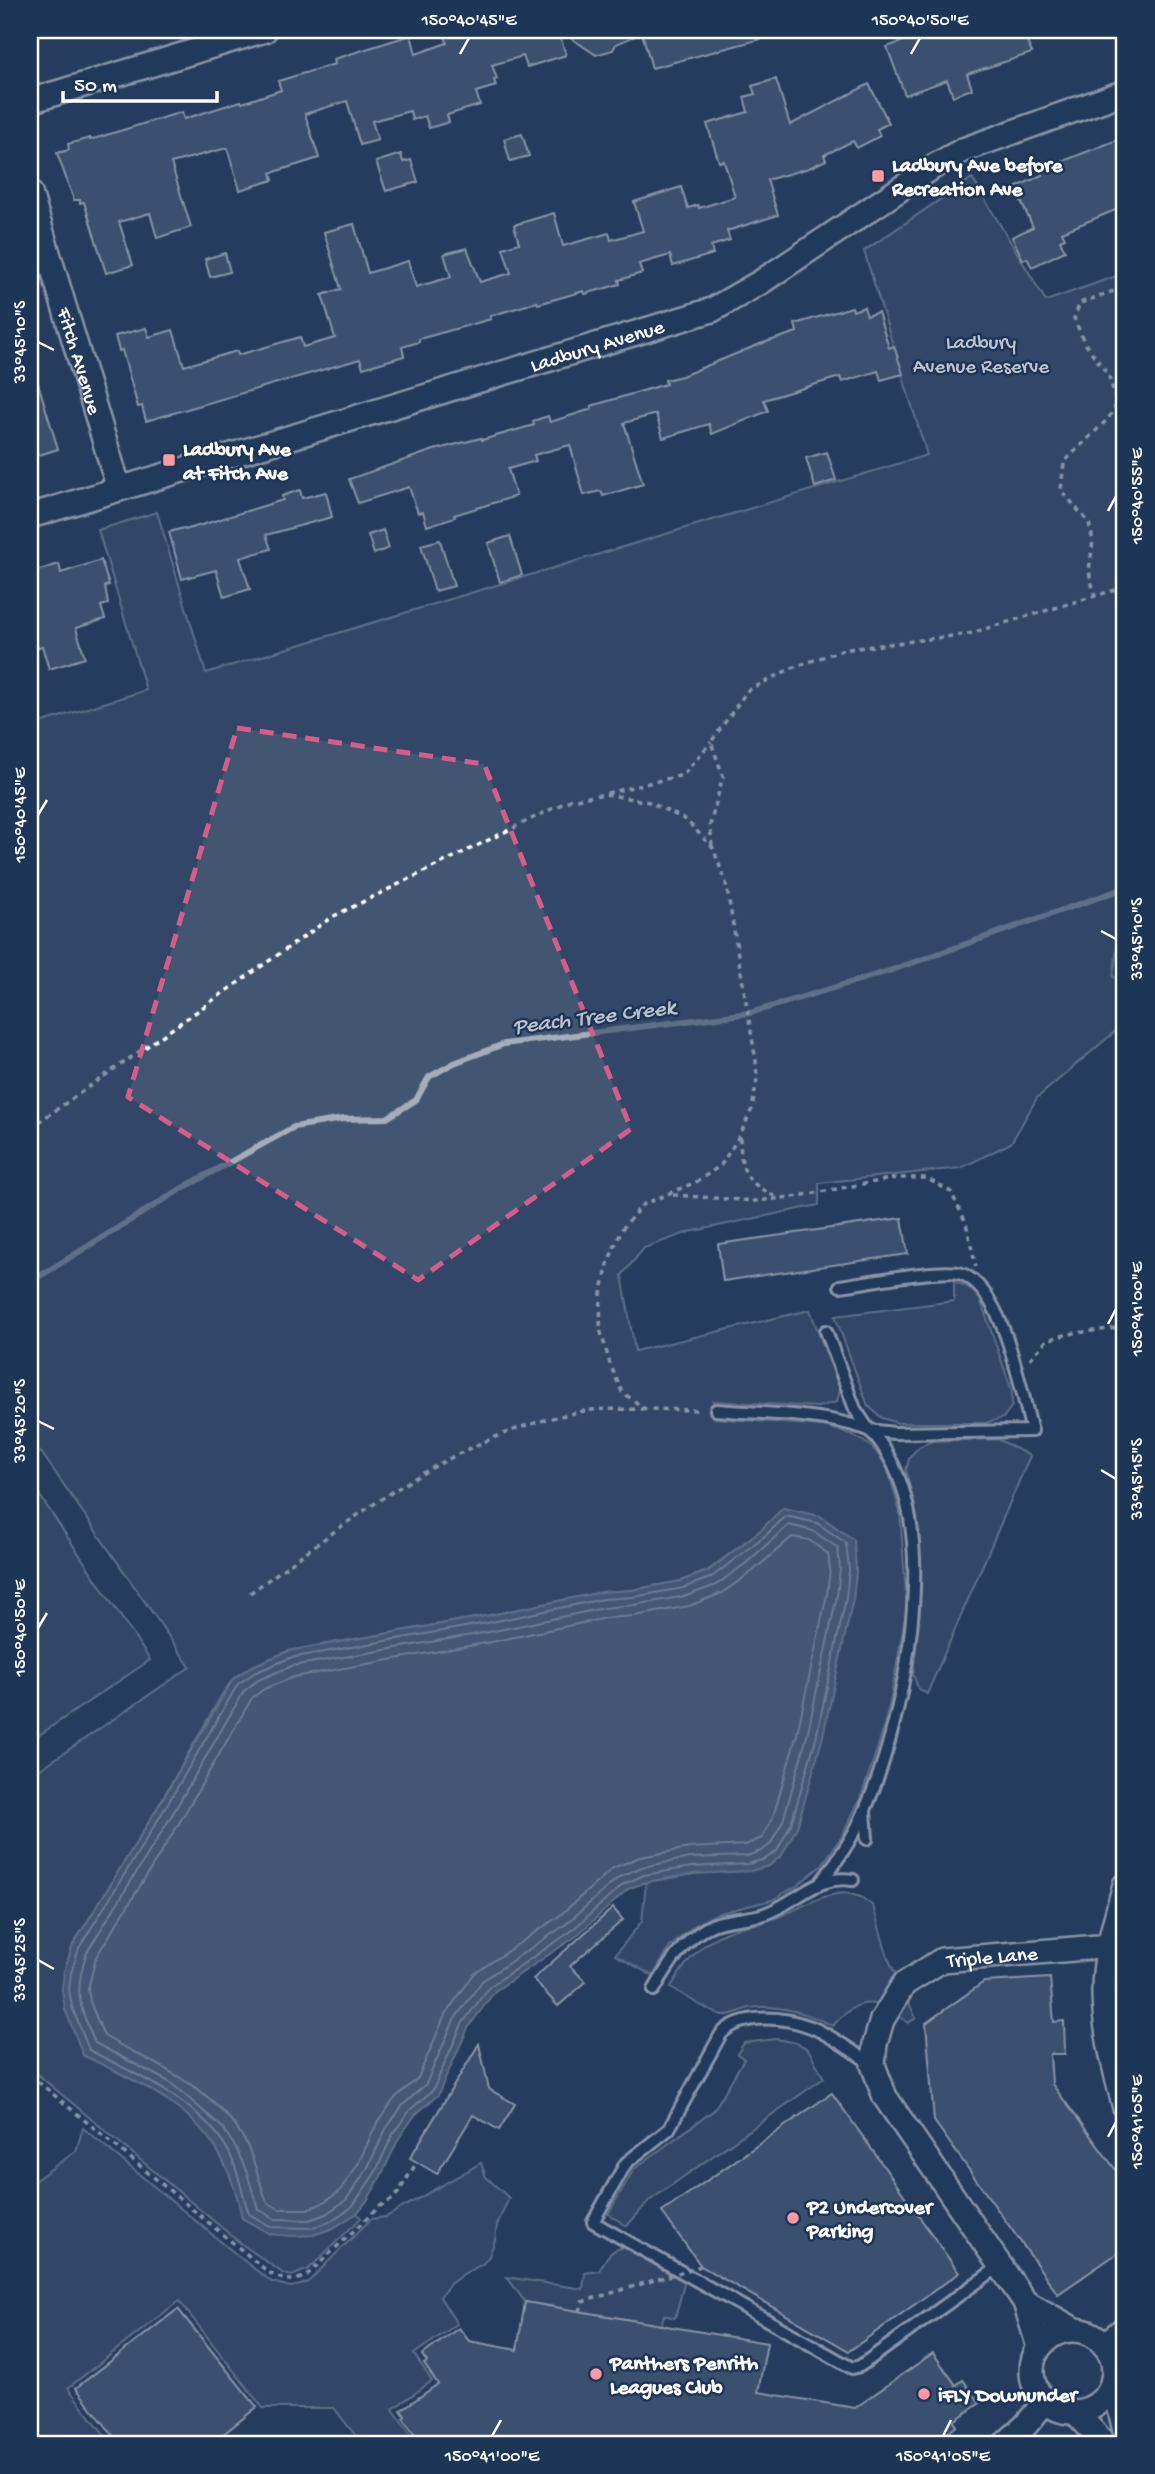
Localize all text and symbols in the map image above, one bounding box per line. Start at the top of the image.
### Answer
text: 150°40'45"E [420,11,517,32]
text: 150°40'50"E [871,11,969,32]
scale bar [63,60,217,104]
text: 50 m [74,75,117,100]
place label: Ladbury Ave before Recreation Ave [891,155,1063,204]
marker: Ladbury Ave before Recreation Ave [870,168,886,184]
text: 33°45'10"S [11,300,32,384]
street label: Fitch Avenue [49,304,105,419]
street label: Ladbury Avenue [528,316,669,380]
park label: Ladbury Avenue Reserve [913,332,1050,381]
place label: Ladbury Ave at Fitch Ave [182,439,292,488]
text: 150°40'55"E [1128,447,1149,545]
marker: Ladbury Ave at Fitch Ave [161,452,177,468]
text: 150°40'45"E [11,767,32,864]
text: 33°45'10"S [1128,897,1149,981]
water label: Peach Tree Creek [512,995,680,1042]
text: 150°41'00"E [1128,1261,1149,1357]
text: 33°45'20"S [11,1378,32,1464]
text: 33°45'15"S [1128,1437,1149,1521]
text: 150°40'50"E [11,1579,32,1677]
text: 33°45'25"S [11,1918,32,2003]
street label: Triple Lane [945,1943,1040,1976]
text: 150°41'05"E [1128,2074,1149,2170]
place label: P2 Undercover Parking [806,2197,935,2246]
marker: P2 Undercover Parking [785,2210,801,2226]
place label: Panthers Penrith Leagues Club [609,2353,759,2402]
marker: Panthers Penrith Leagues Club [588,2366,604,2382]
place label: iFLY Downunder [938,2385,1080,2410]
marker: iFLY Downunder [916,2386,932,2402]
text: 150°41'00"E [444,2447,540,2468]
text: 150°41'05"E [895,2447,991,2468]

